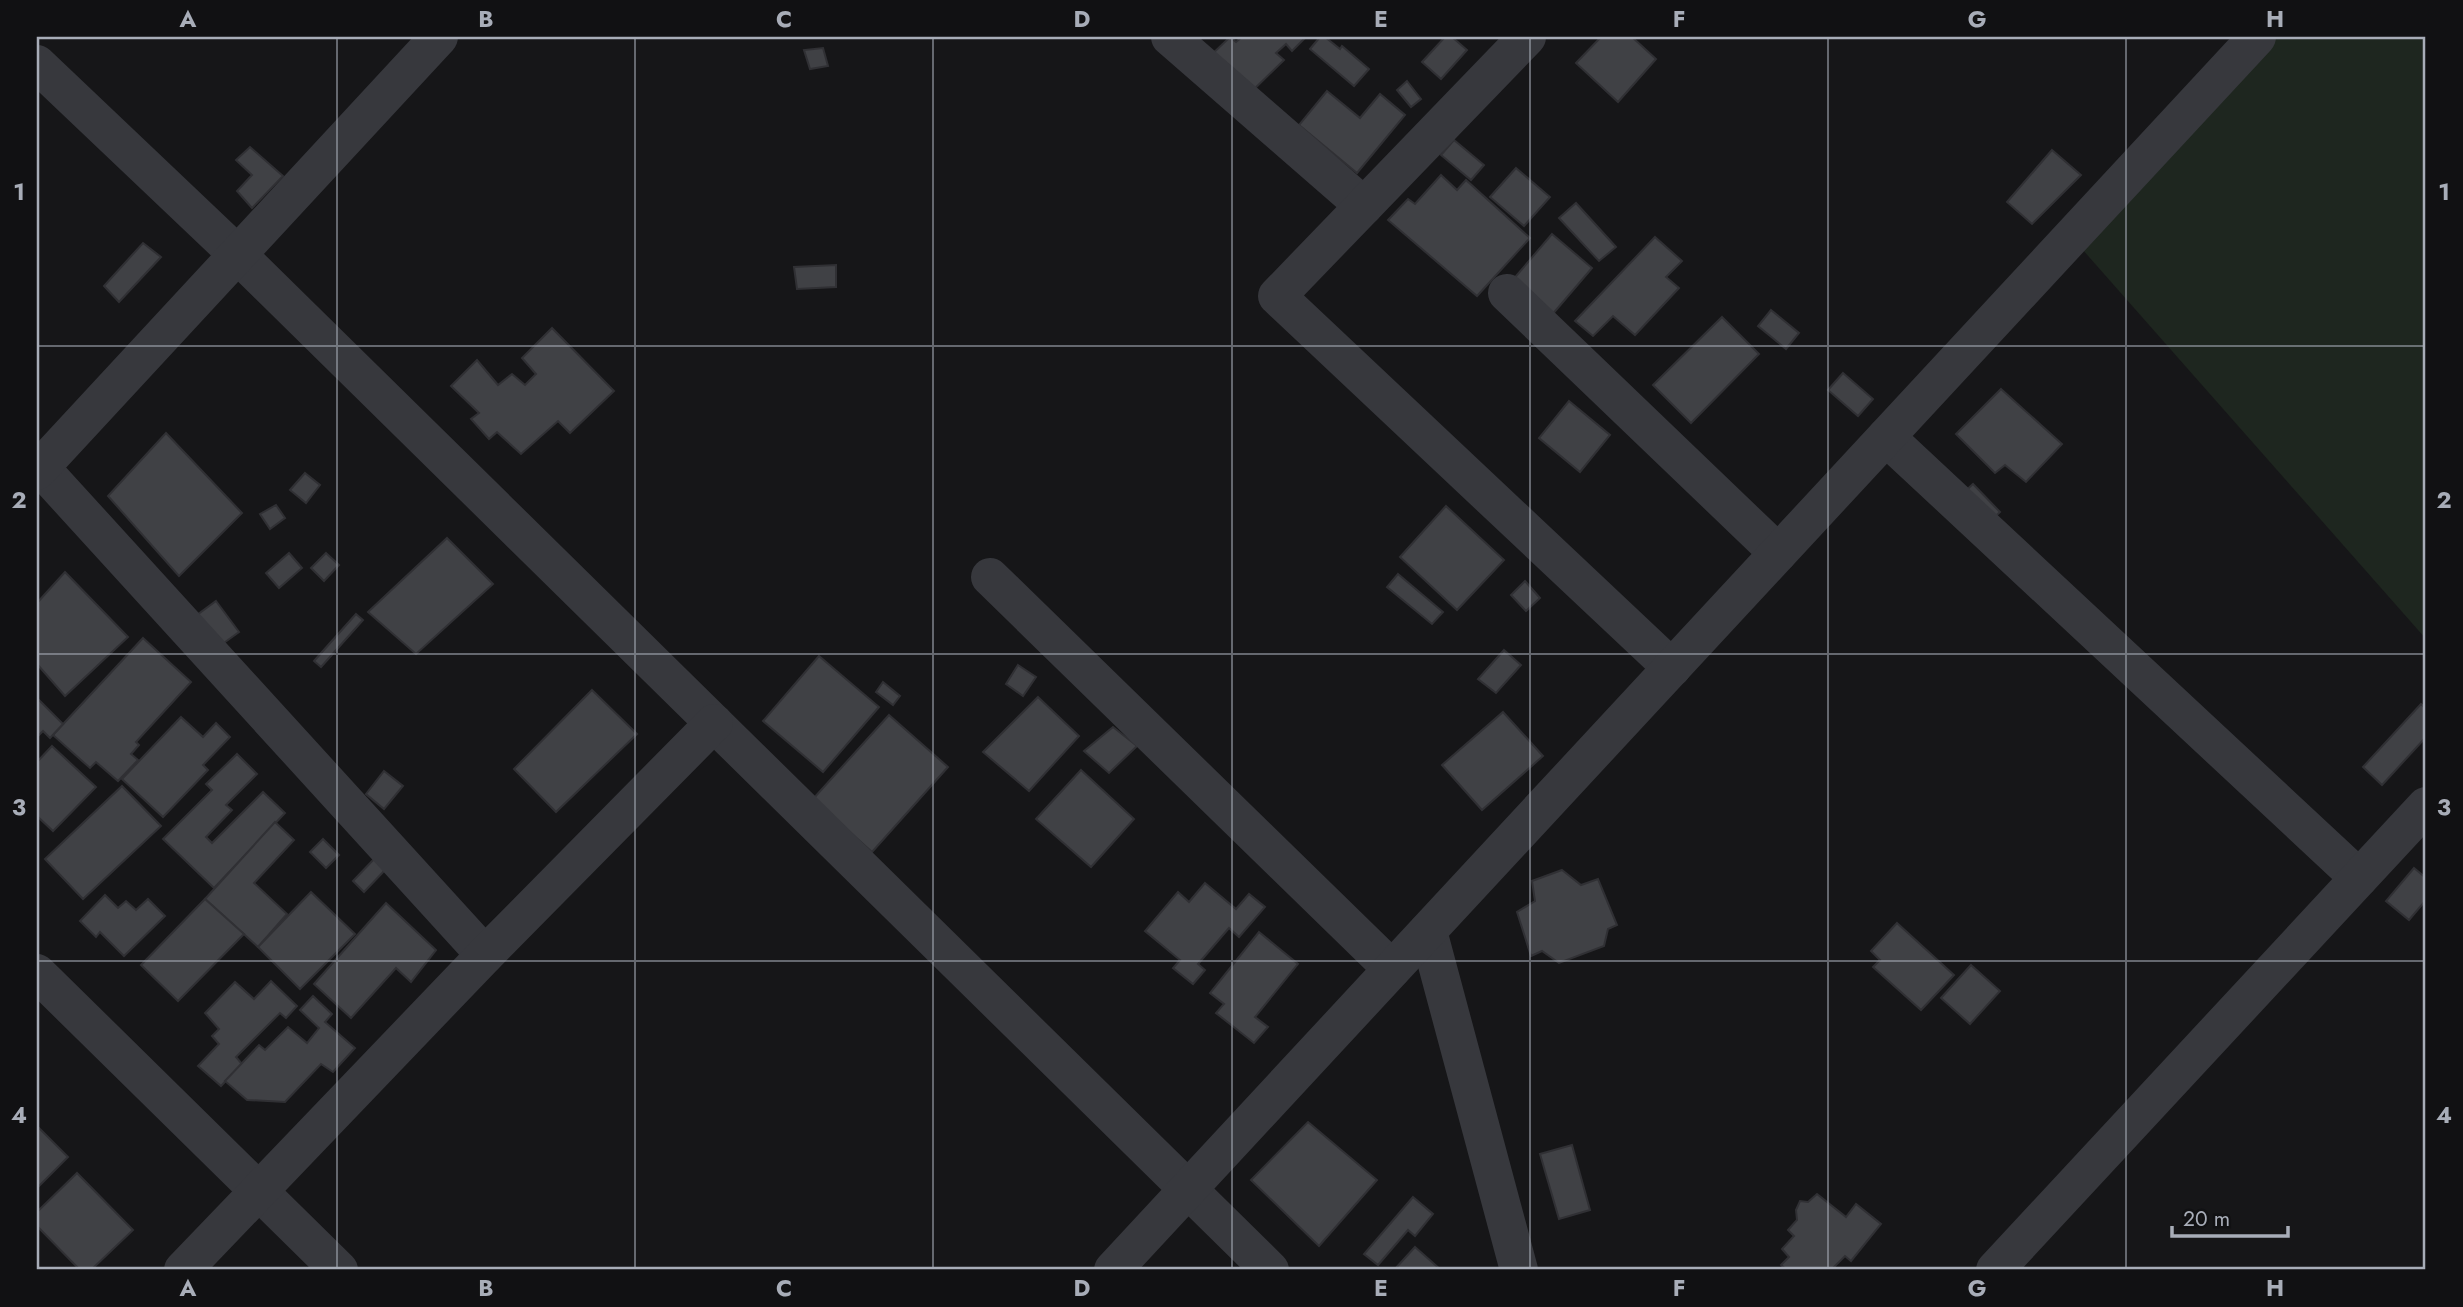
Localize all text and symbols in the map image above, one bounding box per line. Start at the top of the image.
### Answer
text: A [179,2,197,36]
text: B [478,2,494,36]
text: C [776,2,792,36]
text: D [1074,2,1091,36]
text: E [1374,2,1388,36]
text: F [1673,2,1685,36]
text: G [1968,2,1986,36]
text: H [2266,2,2284,36]
text: 1 [13,175,25,209]
text: 1 [2438,175,2450,209]
text: 2 [11,483,27,517]
text: 2 [2436,483,2452,517]
text: 3 [12,790,26,824]
text: 3 [2437,790,2451,824]
text: 4 [11,1098,27,1132]
text: 4 [2436,1098,2452,1132]
scale bar [2172,1195,2288,1239]
text: 20 m [2183,1204,2230,1234]
text: A [179,1271,197,1305]
text: B [478,1271,494,1305]
text: C [776,1271,792,1305]
text: D [1074,1271,1091,1305]
text: E [1374,1271,1388,1305]
text: F [1673,1271,1685,1305]
text: G [1968,1271,1986,1305]
text: H [2266,1271,2284,1305]

